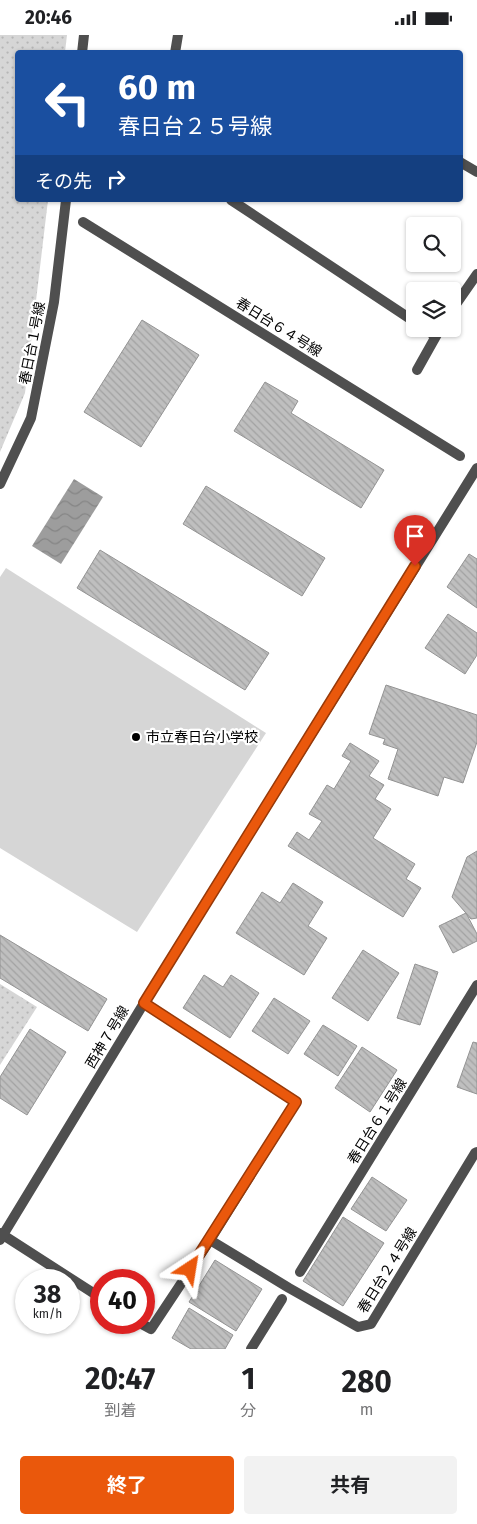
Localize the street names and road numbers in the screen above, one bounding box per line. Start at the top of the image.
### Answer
street label: 春日台６４号線 [233,294,325,361]
street label: 春日台１号線 [16,300,49,386]
street label: 西神７号線 [82,1003,133,1072]
street label: 春日台６１号線 [344,1075,411,1167]
street label: 春日台２４号線 [354,1224,421,1316]

